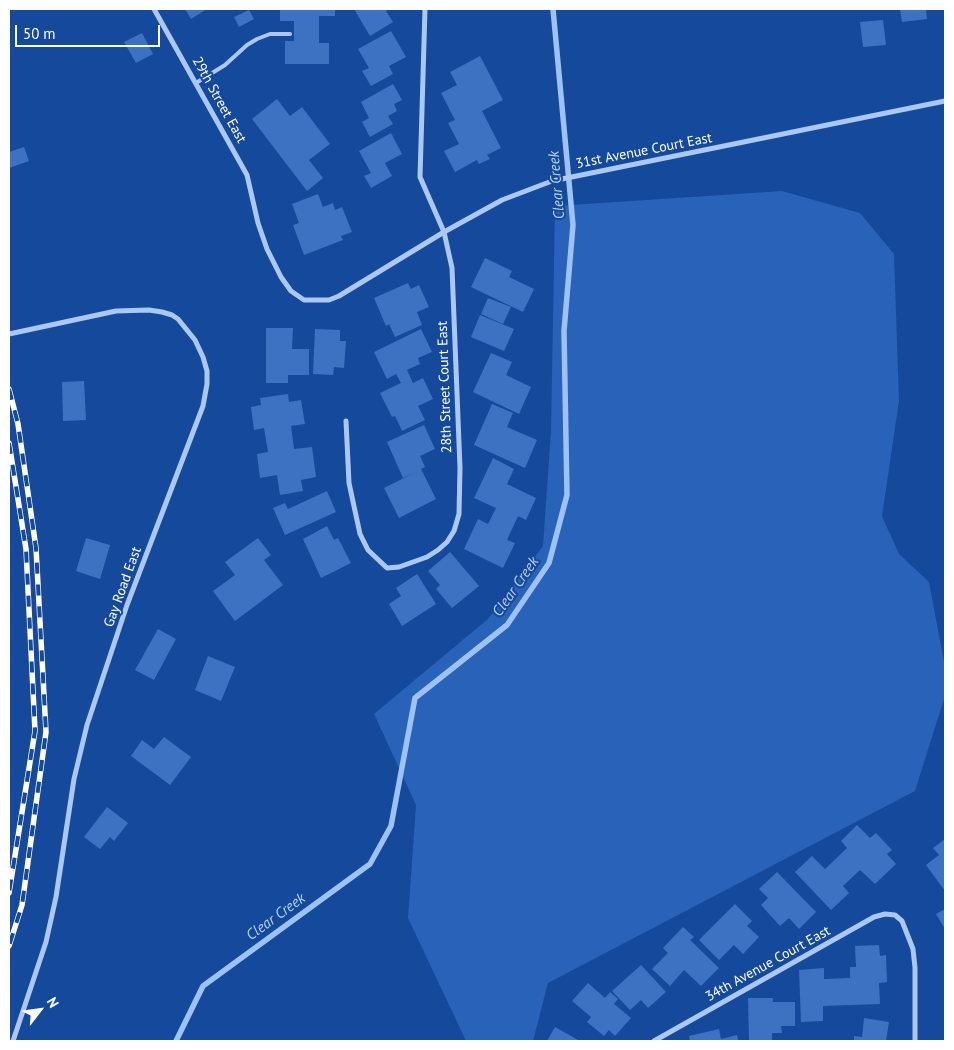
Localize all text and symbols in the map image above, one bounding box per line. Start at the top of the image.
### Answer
scale bar [18,15,162,47]
text: 50 m [23,24,56,43]
street label: 29th Street East [188,54,250,146]
street label: 31st Avenue Court East [574,130,714,172]
water label: Clear Creek [545,150,569,220]
street label: 28th Street Court East [434,321,456,453]
street label: Gay Road East [101,545,145,629]
water label: Clear Creek [489,554,543,620]
water label: Clear Creek [243,890,309,944]
street label: 34th Avenue Court East [703,923,833,1005]
north arrow [15,985,65,1035]
text: N [43,994,63,1011]

